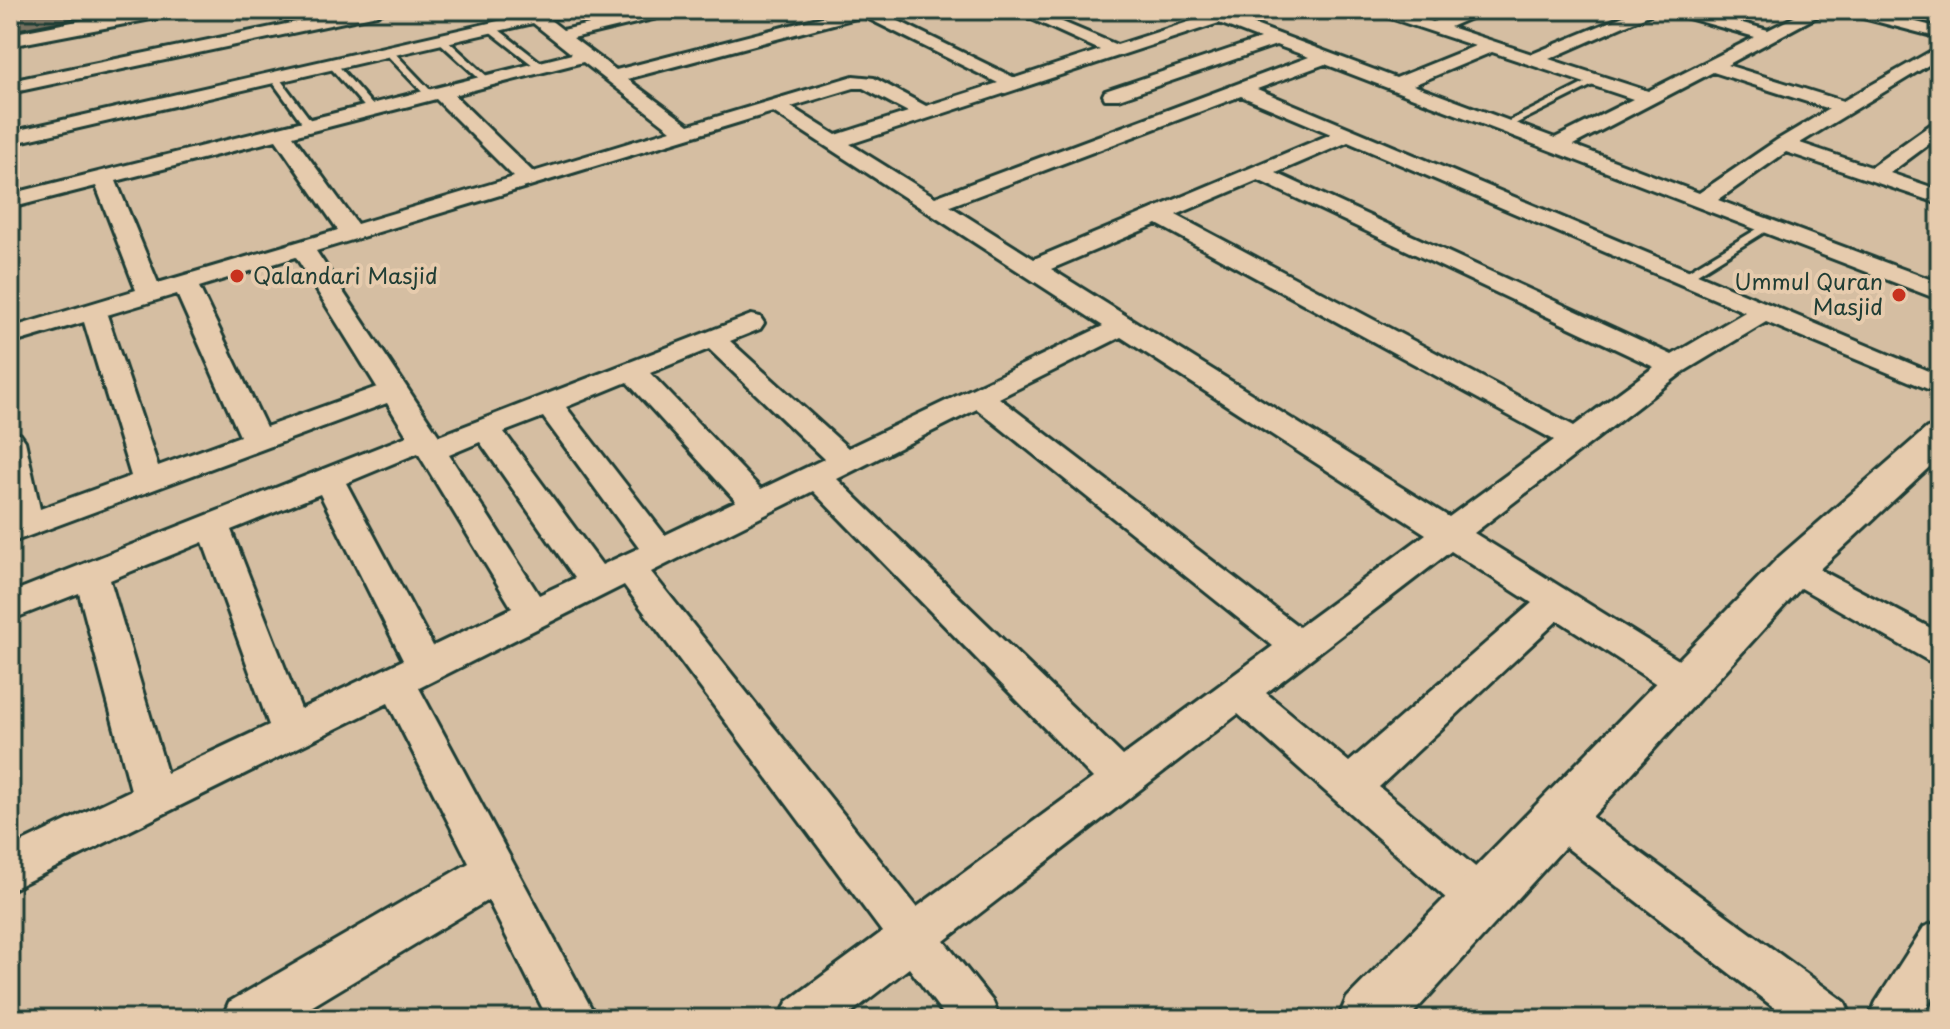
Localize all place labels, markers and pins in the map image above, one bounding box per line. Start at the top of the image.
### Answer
place label: Qalandari Masjid [253,258,438,291]
place label: Ummul Quran Masjid [1734,264,1883,322]
marker: Qalandari Masjid [228,267,246,285]
marker: Ummul Quran Masjid [1890,286,1908,304]

